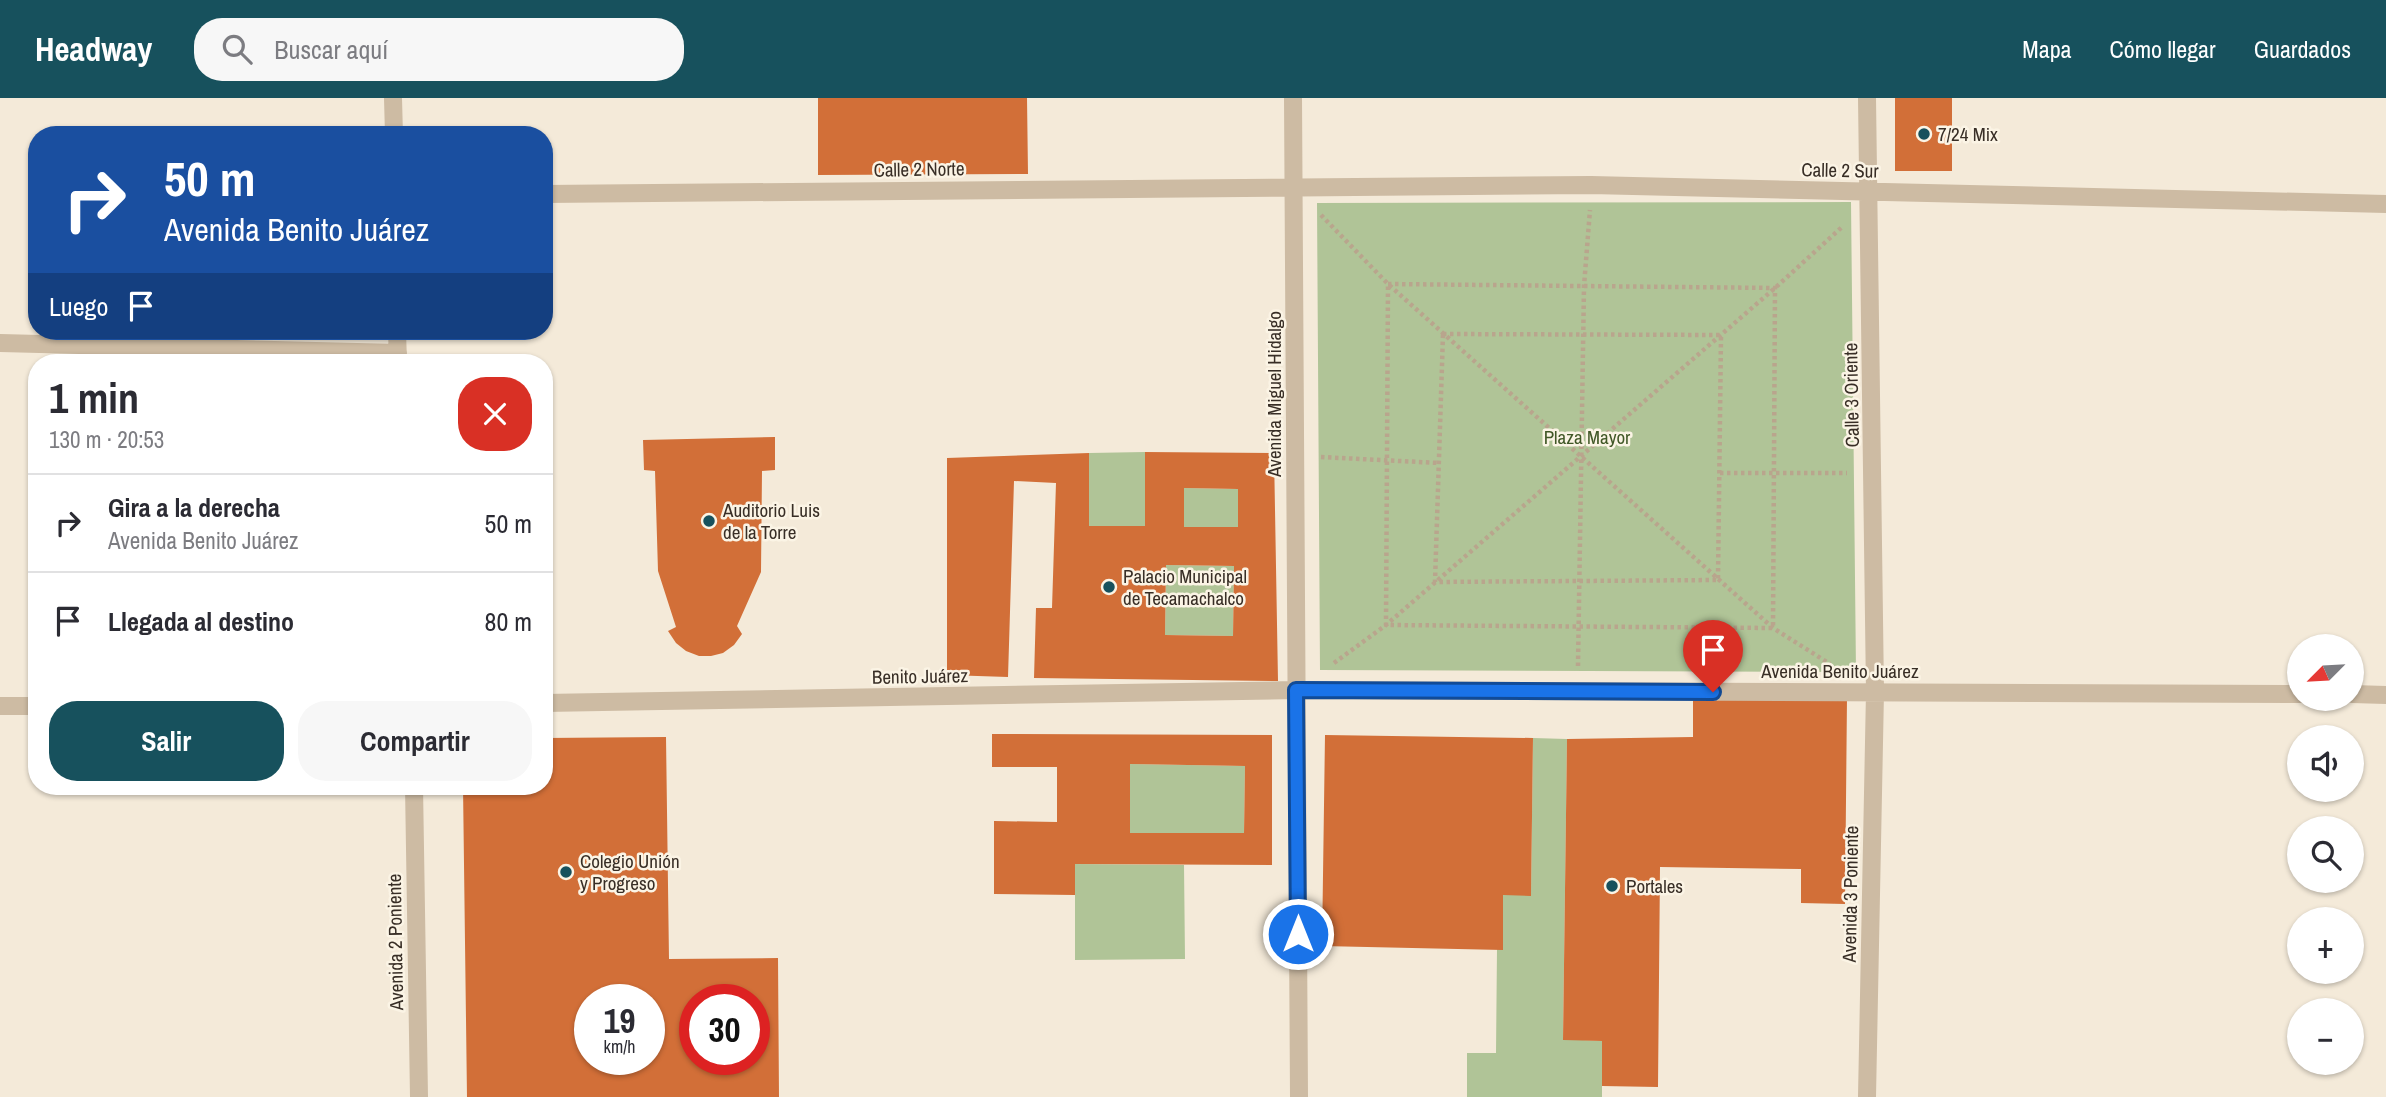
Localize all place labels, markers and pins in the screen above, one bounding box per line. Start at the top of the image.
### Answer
place label: 7/24 Mix [1938,121,1998,147]
marker: 7/24 Mix [1916,126,1932,142]
place label: Auditorio Luis de la Torre [722,497,820,545]
marker: Auditorio Luis de la Torre [701,513,717,529]
place label: Palacio Municipal de Tecamachalco [1123,563,1247,611]
marker: Palacio Municipal de Tecamachalco [1101,579,1117,595]
pin [1683,620,1743,692]
place label: Colegio Unión y Progreso [580,848,680,896]
marker: Colegio Unión y Progreso [558,864,574,880]
place label: Portales [1626,873,1683,899]
marker: Portales [1604,878,1620,894]

